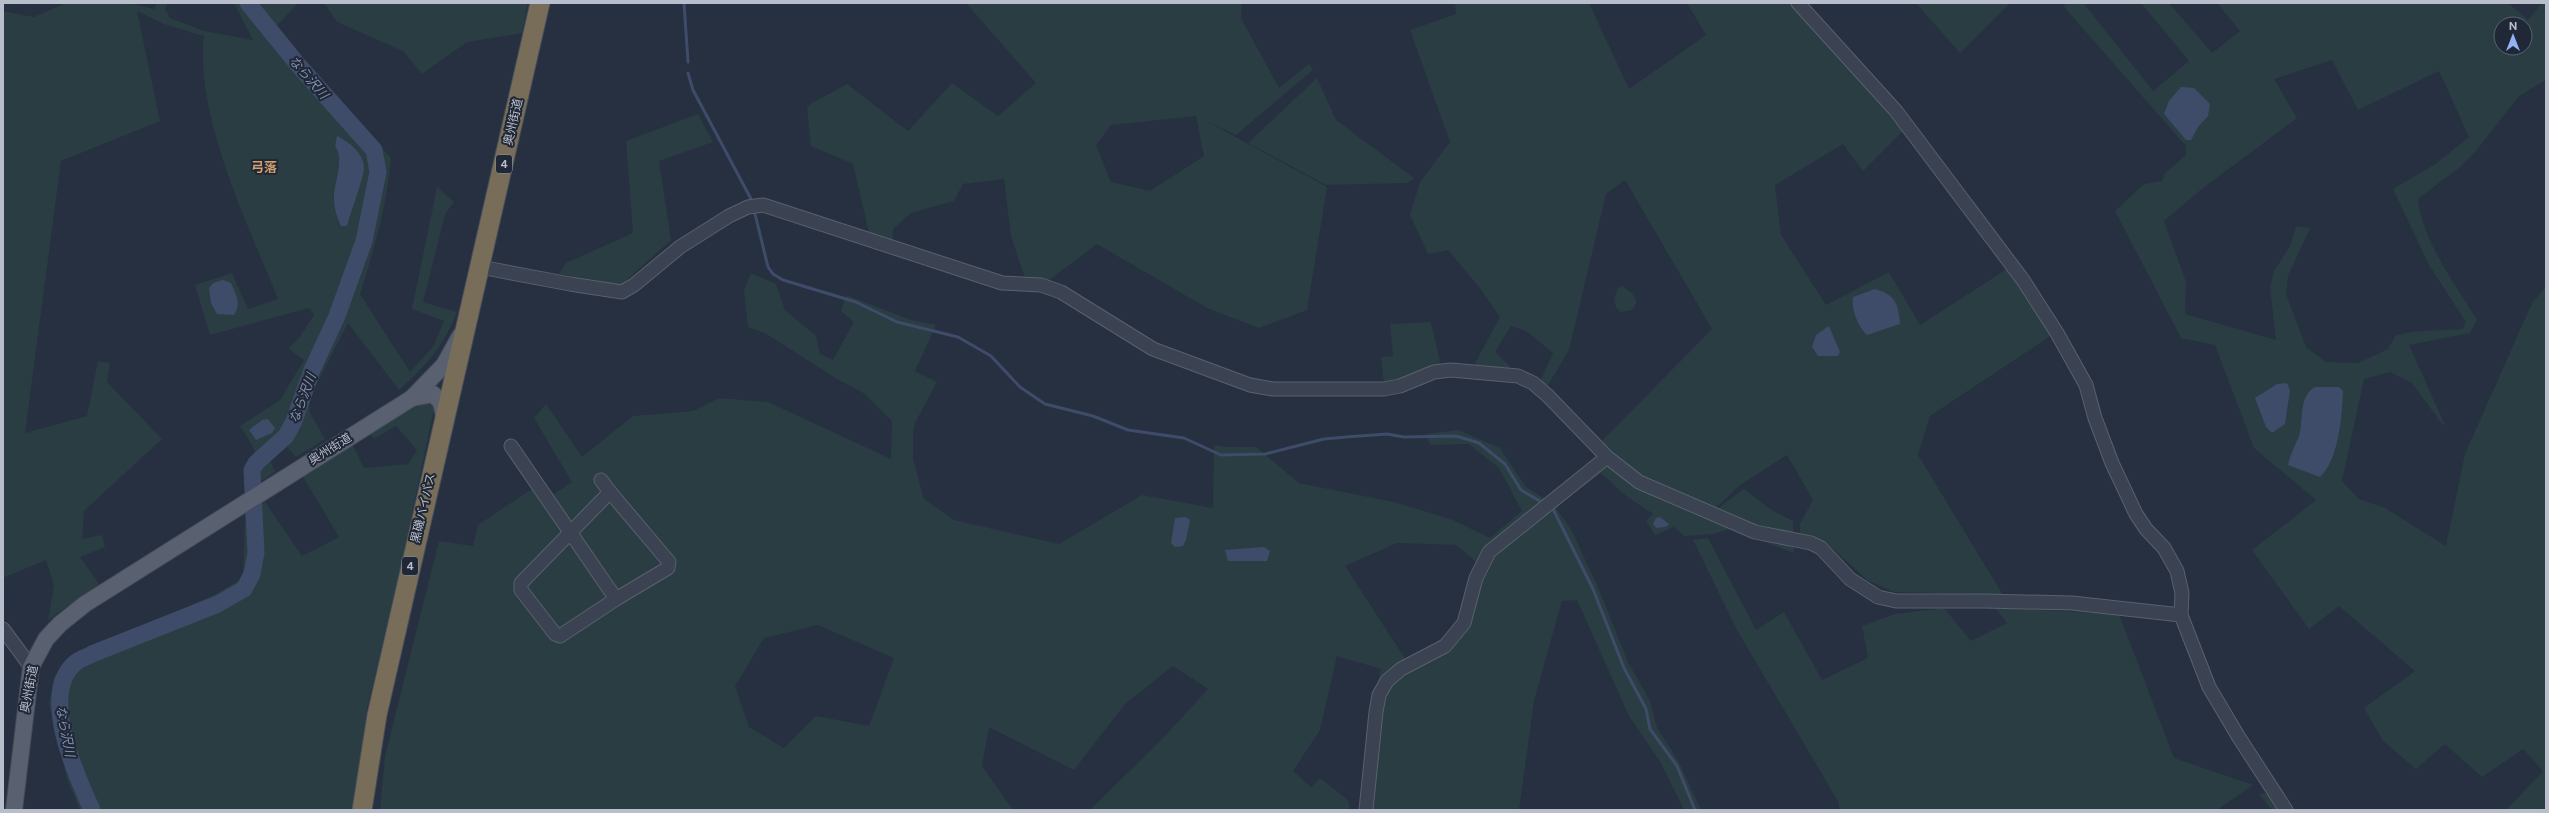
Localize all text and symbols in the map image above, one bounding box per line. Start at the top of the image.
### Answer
north arrow [2493,16,2533,56]
text: N [2509,20,2517,32]
water label: なら沢川 [286,53,333,103]
street label: 奥州街道 [501,97,525,147]
road number: 4 [496,155,512,173]
district label: 弓落 [251,160,277,175]
water label: なら沢川 [286,369,320,425]
street label: 奥州街道 [306,430,354,468]
street label: 黒磯バイパス [408,471,438,545]
road number: 4 [402,557,418,575]
street label: 奥州街道 [18,664,40,714]
water label: なら沢川 [53,704,78,760]

